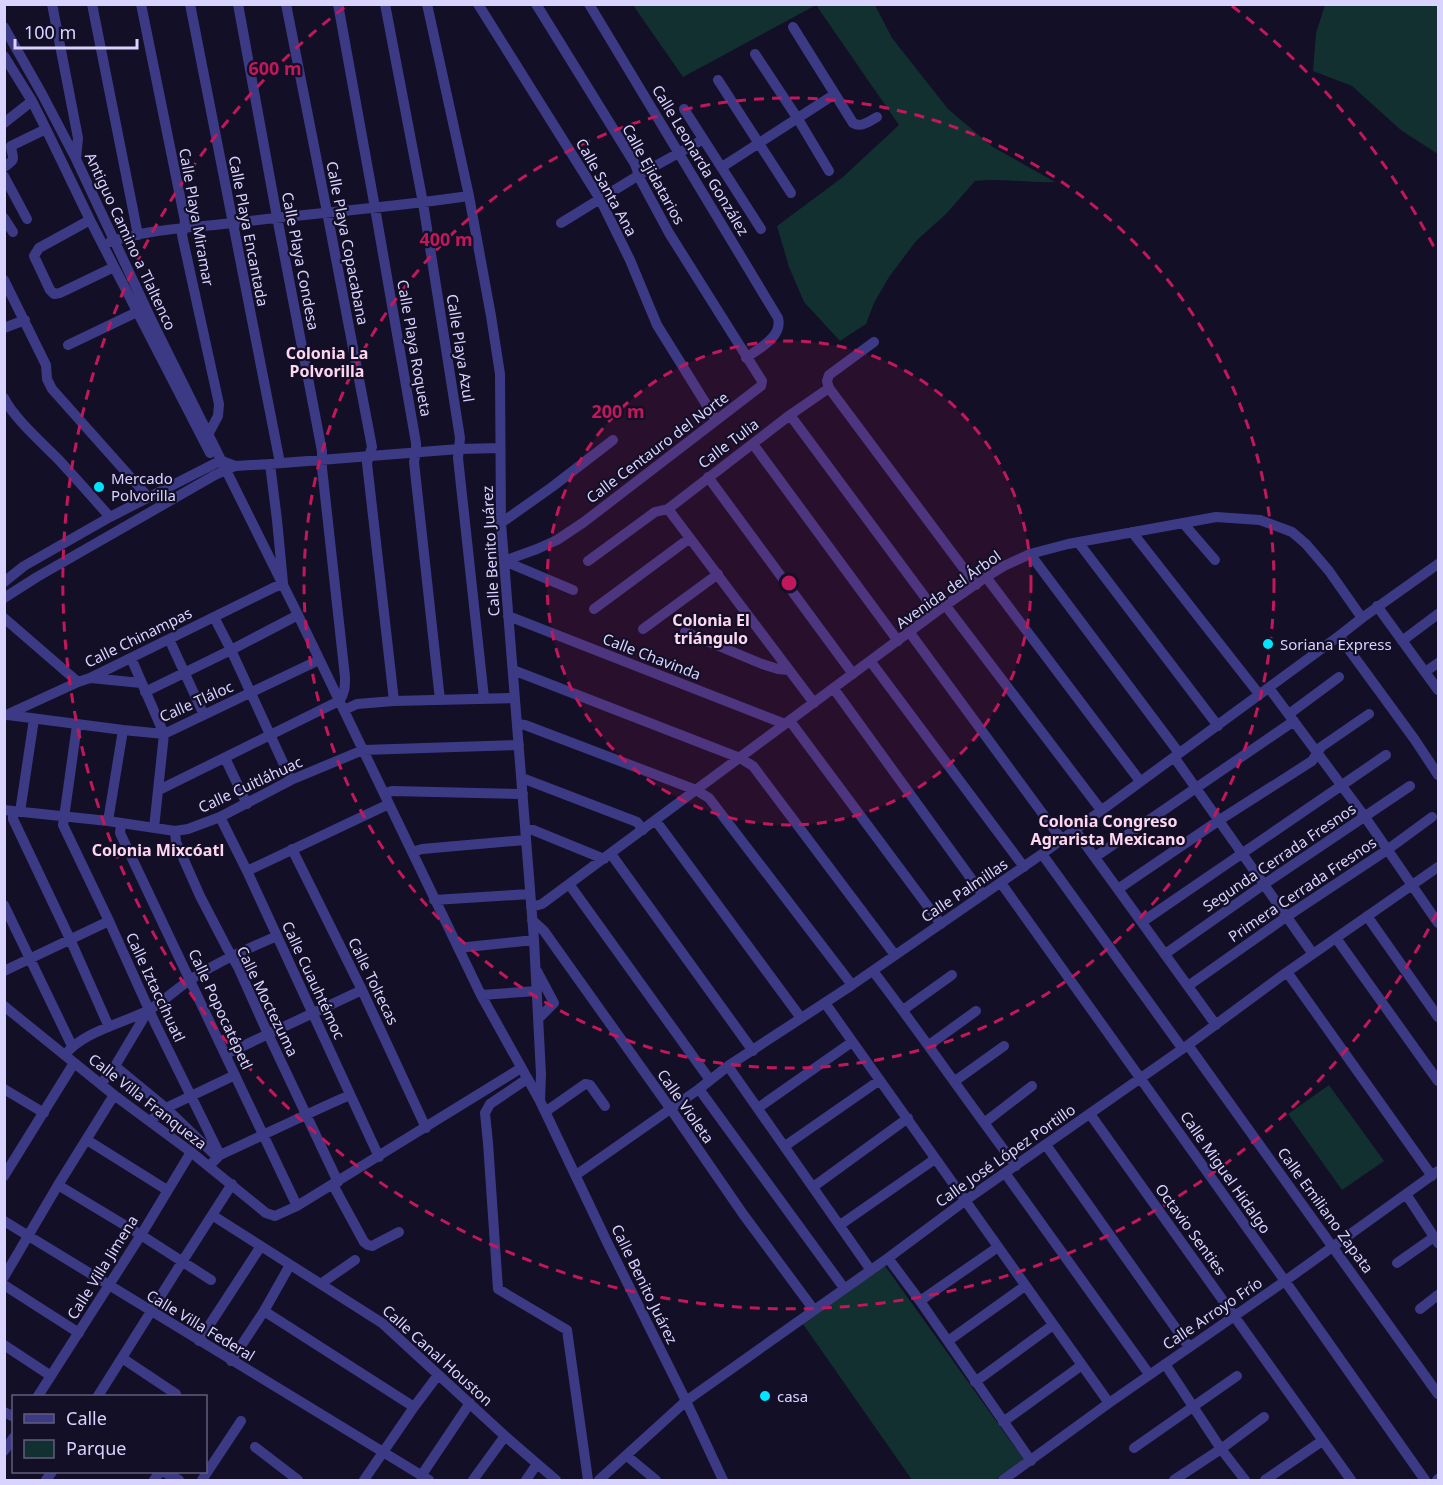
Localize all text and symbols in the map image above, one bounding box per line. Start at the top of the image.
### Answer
scale bar [15,12,136,50]
text: 100 m [24,20,76,44]
text: 600 m [248,56,302,80]
street label: Calle Leonarda González [648,81,754,239]
street label: Calle Ejidatarios [618,120,690,228]
street label: Calle Santa Ana [572,135,642,239]
street label: Calle Playa Miramar [175,146,219,288]
street label: Antiguo Camino a Tlaltenco [81,149,181,333]
street label: Calle Playa Encantada [225,154,273,308]
street label: Calle Playa Copacabana [322,159,374,327]
street label: Calle Playa Condesa [278,190,324,332]
text: 400 m [419,227,473,251]
street label: Calle Playa Roqueta [393,278,437,418]
street label: Calle Playa Azul [443,293,479,403]
district label: Colonia La Polvorilla [286,342,368,382]
street label: Calle Centauro del Norte [582,387,732,507]
text: 200 m [591,399,645,423]
street label: Calle Tulia [694,414,762,472]
place label: Mercado Polvorilla [111,468,176,505]
marker: Mercado Polvorilla [92,480,106,494]
street label: Calle Benito Juárez [477,485,503,617]
street label: Avenida del Árbol [892,545,1004,633]
centre of rings [779,573,799,593]
street label: Calle Chinampas [81,602,195,672]
district label: Colonia El triángulo [672,609,750,649]
street label: Calle Chavinda [600,628,704,684]
place label: Soriana Express [1280,634,1392,654]
marker: Soriana Express [1261,637,1275,651]
street label: Calle Tláloc [156,676,236,726]
street label: Calle Cuitláhuac [195,751,305,817]
street label: Segunda Cerrada Fresnos [1198,798,1360,916]
district label: Colonia Congreso Agrarista Mexicano [1031,810,1185,850]
street label: Primera Cerrada Fresnos [1224,832,1380,946]
district label: Colonia Mixcóatl [92,839,224,861]
street label: Calle Palmillas [917,854,1011,926]
street label: Calle Cuauhtémoc [278,918,350,1042]
street label: Calle Iztaccíhuatl [122,929,190,1045]
street label: Calle Toltecas [344,934,404,1028]
street label: Calle Moctezuma [233,943,303,1059]
street label: Calle Popocatépetl [184,945,258,1073]
street label: Calle Villa Franqueza [85,1049,211,1153]
street label: Calle Violeta [653,1065,719,1147]
street label: Calle José López Portillo [931,1099,1079,1211]
street label: Calle Miguel Hidalgo [1176,1107,1276,1237]
street label: Calle Emiliano Zapata [1273,1143,1379,1277]
street label: Octavio Senties [1151,1179,1231,1279]
street label: Calle Villa Jimena [62,1211,142,1323]
street label: Calle Benito Juárez [607,1221,683,1347]
street label: Calle Arroyo Frío [1158,1272,1266,1354]
street label: Calle Villa Federal [143,1285,259,1365]
street label: Calle Canal Houston [379,1300,497,1410]
place label: casa [777,1386,808,1406]
marker: casa [758,1389,772,1403]
legend [12,1395,207,1473]
text: Calle [66,1406,107,1430]
text: Parque [66,1436,126,1460]

